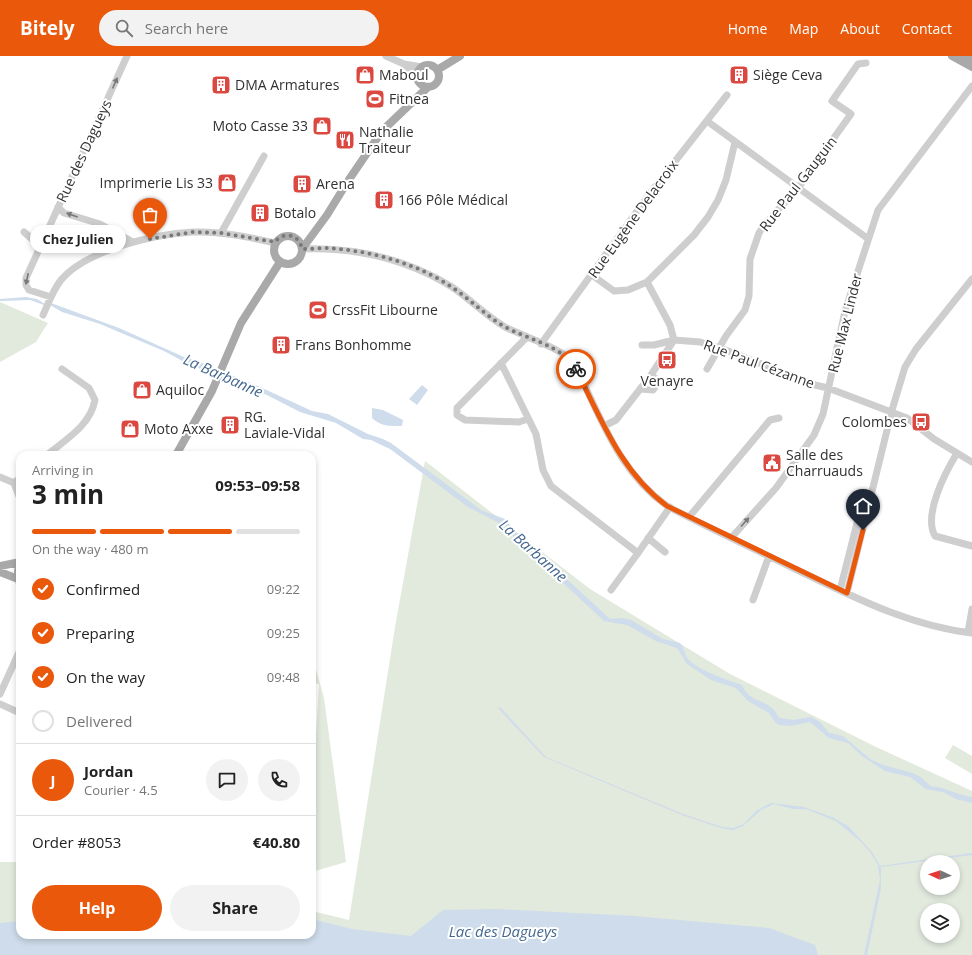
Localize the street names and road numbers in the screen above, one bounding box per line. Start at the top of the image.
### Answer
street label: Rue des Dagueys [51,96,116,205]
street label: Rue Paul Gauguin [755,132,841,235]
street label: Rue Eugène Delacroix [583,155,682,282]
street label: Rue Max Linder [823,271,866,374]
street label: Rue Paul Cézanne [701,335,817,392]

